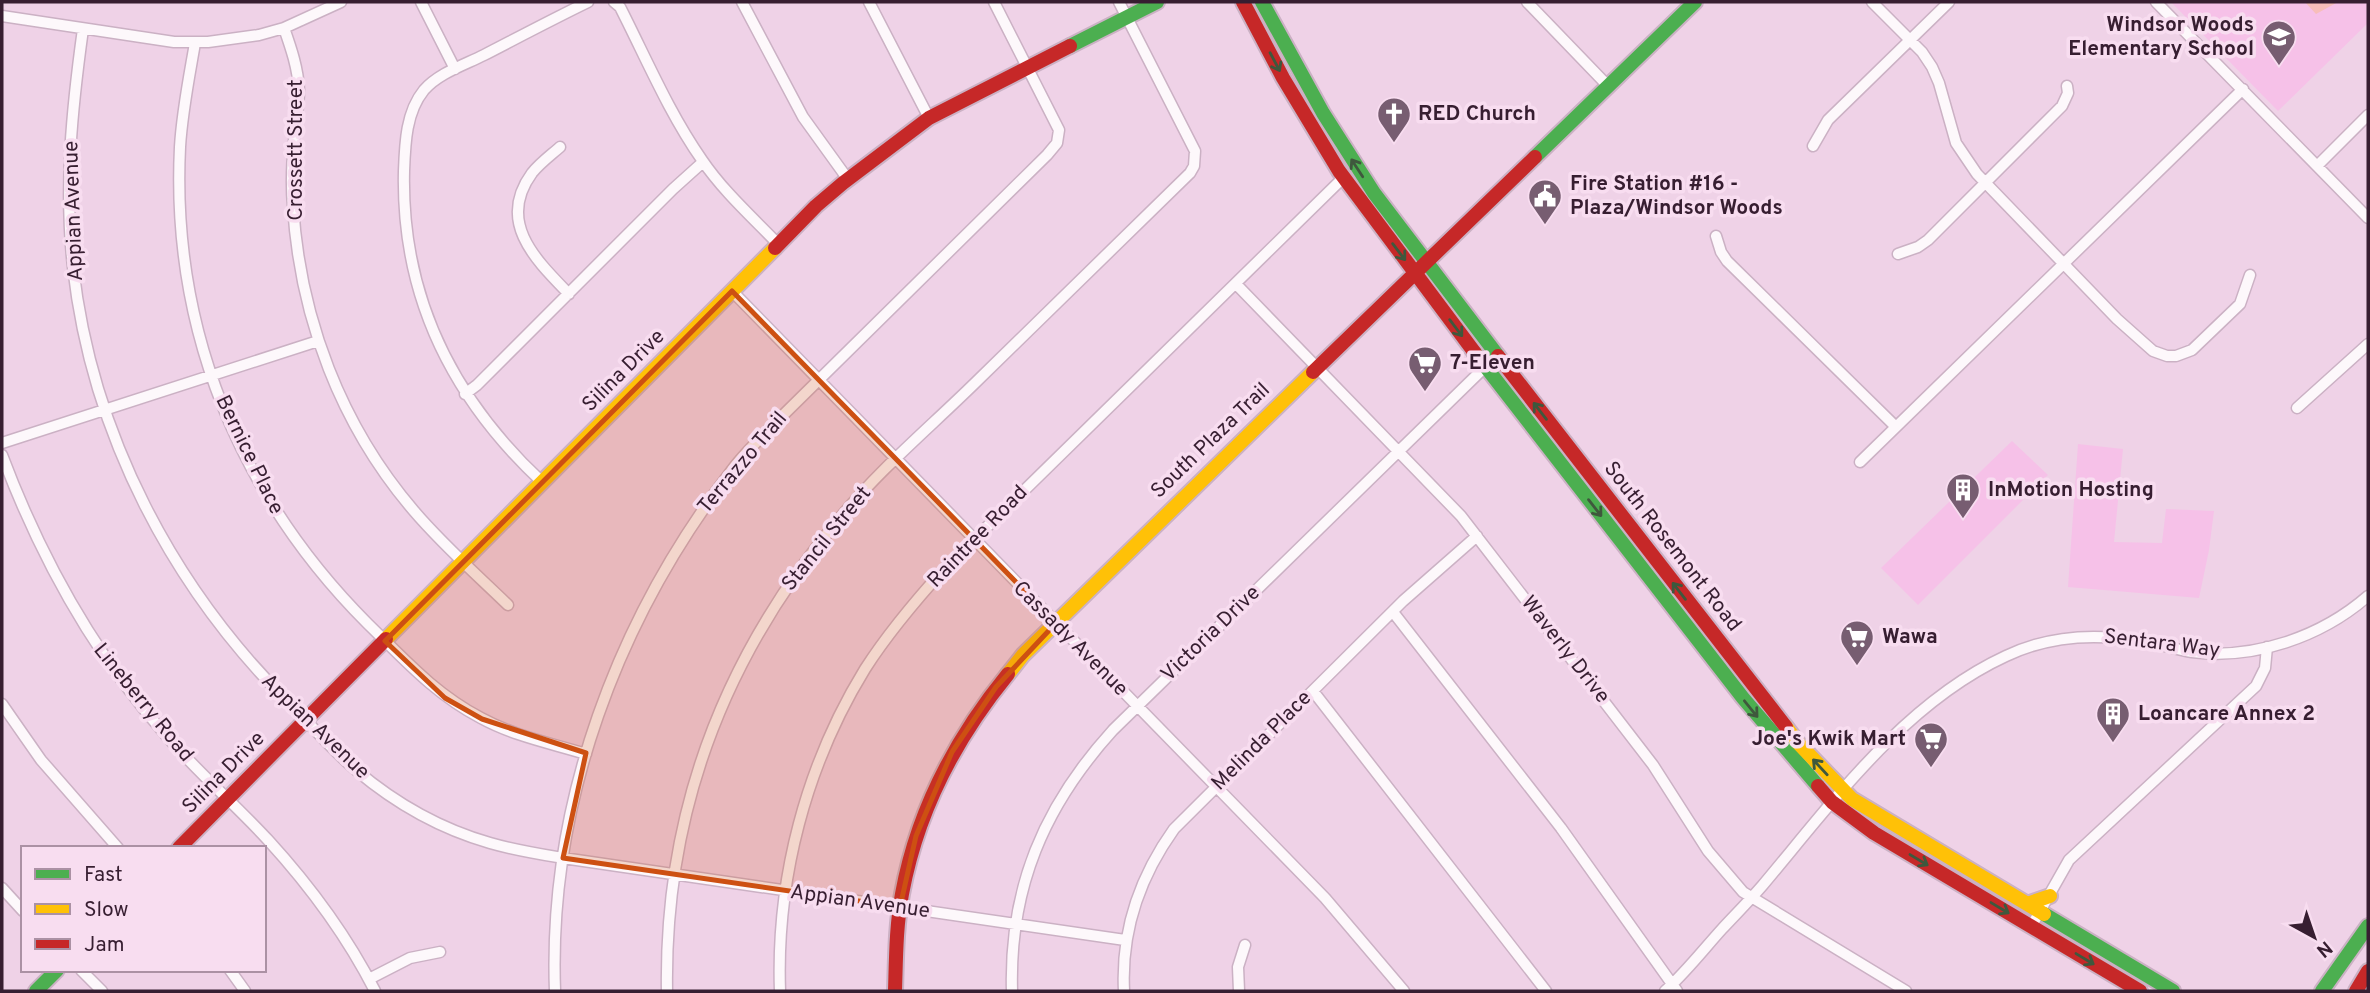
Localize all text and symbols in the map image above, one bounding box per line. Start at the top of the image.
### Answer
place label: Windsor Woods Elementary School [2068,12,2254,63]
school or university icon: Windsor Woods Elementary School [2260,18,2298,67]
one-way arrow [1268,51,1282,72]
street label: Crossett Street [283,79,310,221]
church icon: RED Church [1375,95,1413,144]
place label: RED Church [1418,101,1536,128]
street label: Appian Avenue [58,140,90,282]
one-way arrow [1350,159,1364,178]
place label: Fire Station #16 - Plaza/Windsor Woods [1570,171,1783,222]
public building icon: Fire Station #16 - Plaza/Windsor Woods [1526,177,1564,226]
one-way arrow [1392,242,1407,261]
one-way arrow [1449,318,1464,336]
street label: Silina Drive [577,324,671,418]
supermarket icon: 7-Eleven [1406,344,1444,393]
place label: 7-Eleven [1450,350,1535,377]
street label: South Plaza Trail [1146,377,1276,505]
street label: Bernice Place [208,391,290,519]
one-way arrow [1533,402,1548,420]
street label: Terrazzo Trail [692,406,794,520]
street label: South Rosemont Road [1597,456,1747,638]
building icon: InMotion Hosting [1944,471,1982,520]
place label: InMotion Hosting [1988,477,2154,504]
street label: Raintree Road [922,480,1034,594]
street label: Stancil Street [776,481,878,597]
one-way arrow [1587,498,1602,517]
street label: Cassady Avenue [1006,575,1134,703]
street label: Victoria Drive [1156,580,1266,688]
one-way arrow [1672,582,1687,600]
street label: Waverly Drive [1514,591,1616,709]
supermarket icon: Wawa [1838,618,1876,667]
street label: Sentara Way [2102,623,2222,665]
place label: Wawa [1882,624,1938,651]
street label: Lineberry Road [87,638,199,768]
street label: Appian Avenue [255,668,375,786]
street label: Melinda Place [1206,685,1318,797]
building icon: Loancare Annex 2 [2094,695,2132,744]
one-way arrow [1744,699,1759,717]
place label: Loancare Annex 2 [2138,701,2315,728]
supermarket icon: Joe's Kwik Mart [1912,720,1950,769]
street label: Silina Drive [177,726,271,820]
place label: Joe's Kwik Mart [1751,726,1906,753]
one-way arrow [1811,759,1828,776]
legend [21,846,266,972]
one-way arrow [1908,853,1928,867]
text: Fast [84,862,123,889]
street label: Appian Avenue [788,879,932,925]
text: Slow [84,897,129,924]
one-way arrow [1989,901,2009,915]
north arrow [2279,902,2349,972]
text: Jam [84,932,125,959]
text: N [2311,935,2337,962]
one-way arrow [2075,952,2095,966]

